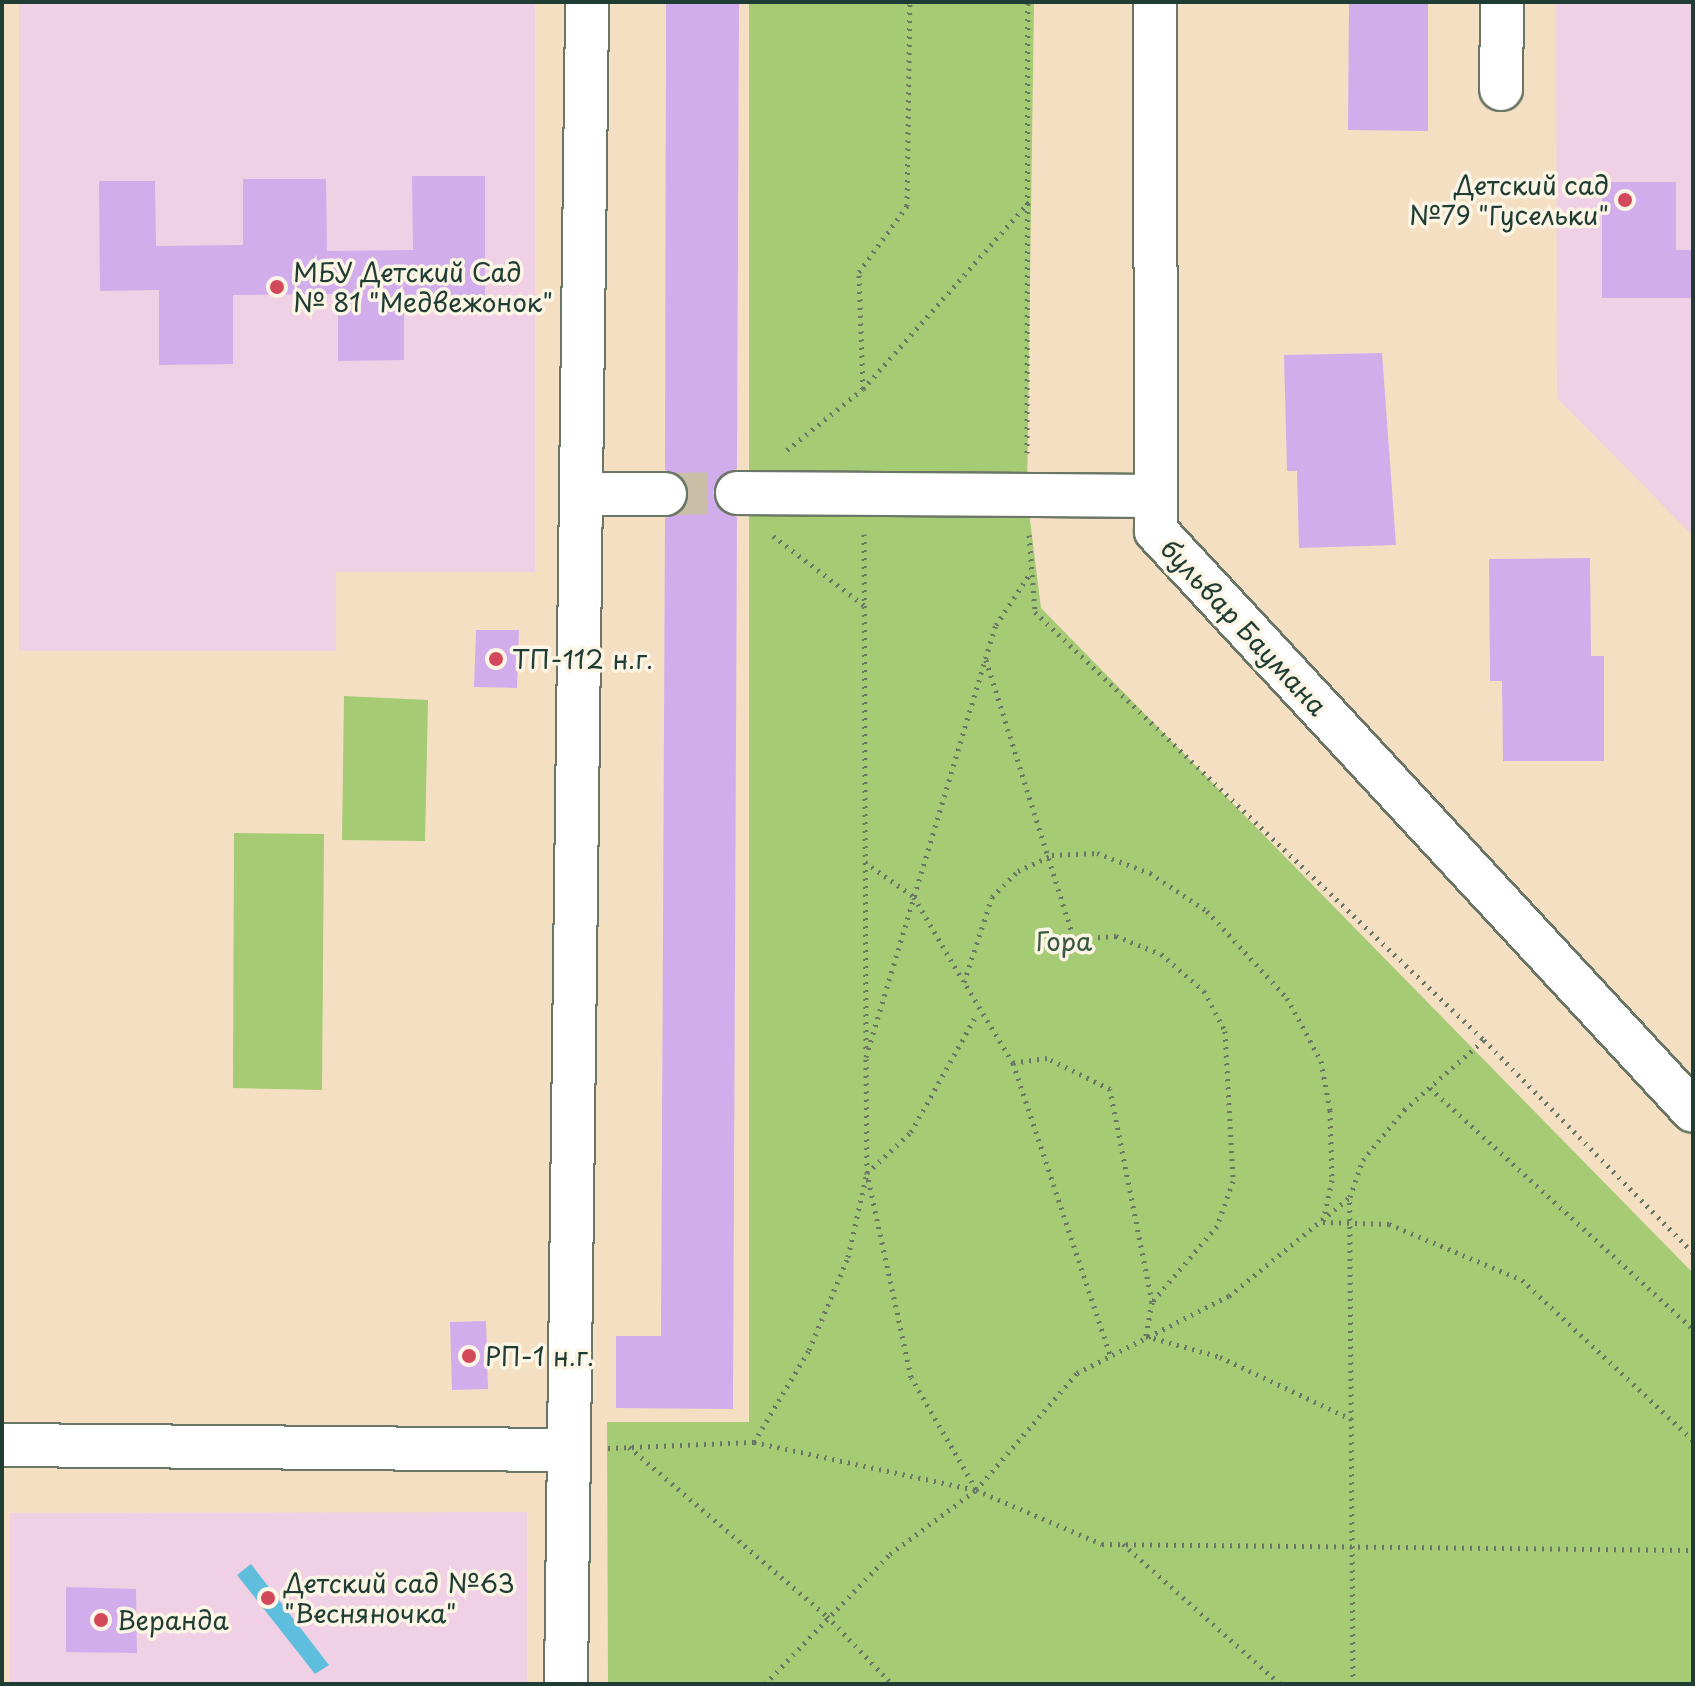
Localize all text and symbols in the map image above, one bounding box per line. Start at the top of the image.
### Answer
place label: Детский сад №79 "Гусельки" [1408,169,1609,230]
marker: Детский сад №79 "Гусельки" [1616,191,1634,209]
place label: МБУ Детский Сад № 81 "Медвежонок" [293,256,554,318]
marker: МБУ Детский Сад № 81 "Медвежонок" [268,278,286,296]
street label: бульвар Баумана [1154,532,1334,722]
place label: ТП-112 н.г. [512,643,652,675]
marker: ТП-112 н.г. [487,650,505,668]
park label: Гора [1036,925,1092,957]
place label: РП-1 н.г. [485,1340,594,1372]
marker: РП-1 н.г. [460,1347,478,1365]
place label: Детский сад №63 "Весняночка" [284,1567,517,1628]
marker: Детский сад №63 "Весняночка" [259,1589,277,1607]
place label: Веранда [117,1604,229,1636]
marker: Веранда [92,1611,110,1629]

